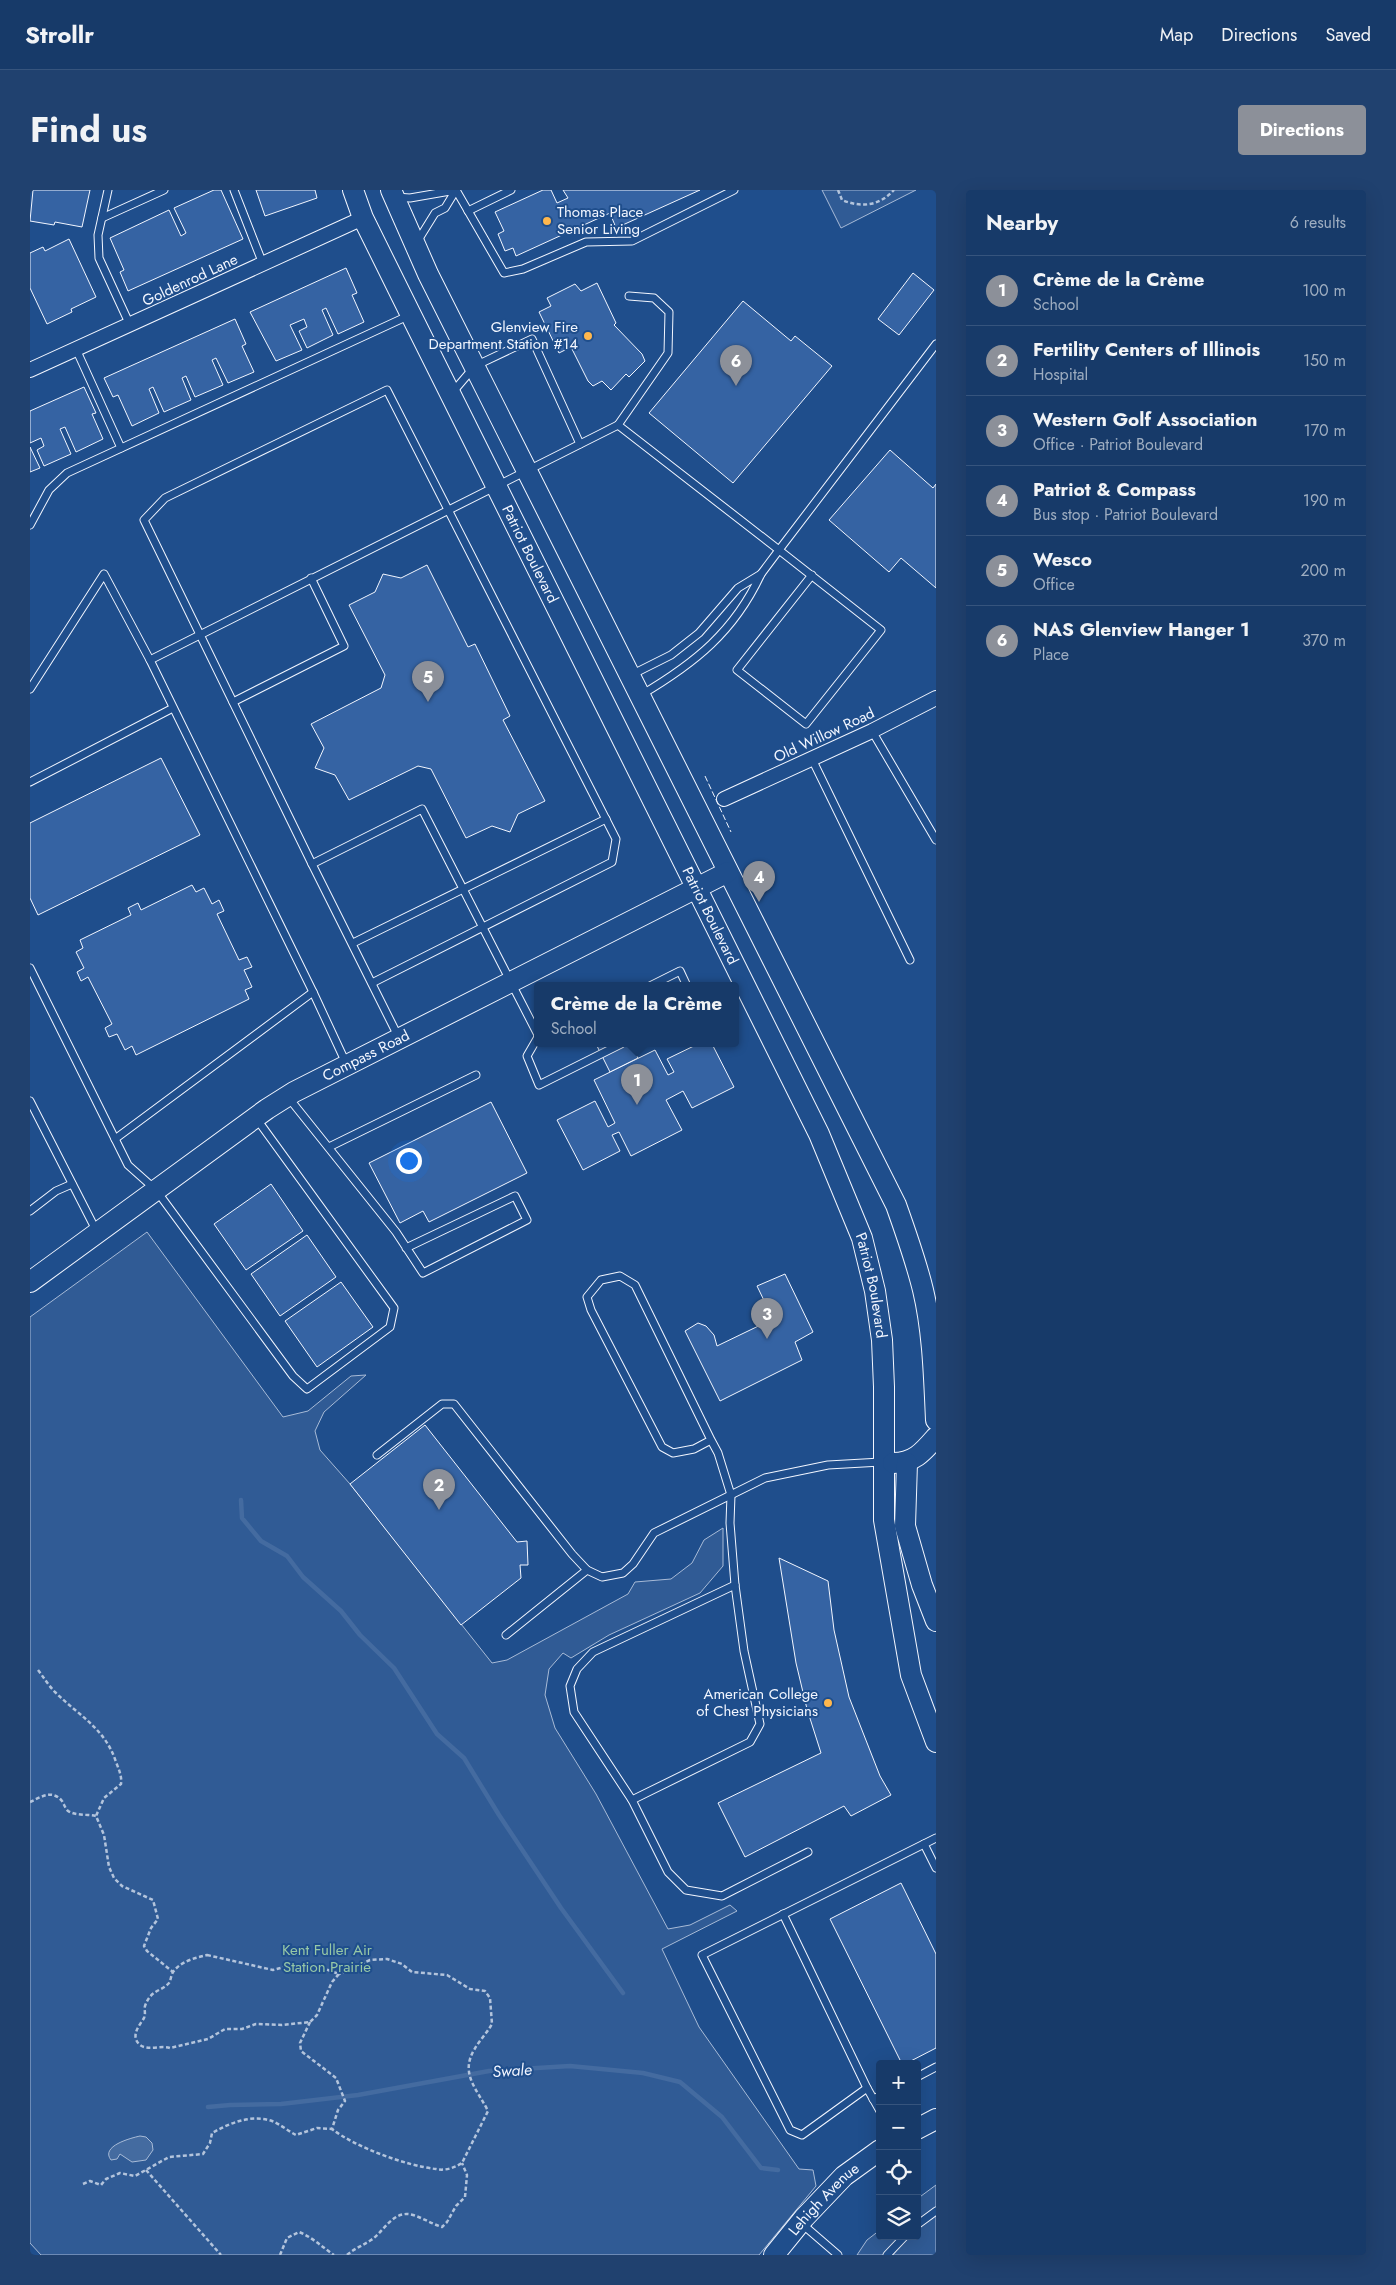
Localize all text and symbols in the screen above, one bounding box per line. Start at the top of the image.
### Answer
text: Strollr [25,17,94,52]
text: Map [1160,22,1193,48]
text: Directions [1221,22,1297,48]
text: Saved [1325,22,1371,48]
text: Find us [30,105,147,155]
button: Directions [1238,105,1366,155]
place label: Thomas Place Senior Living [557,201,644,240]
text: Nearby [986,208,1058,238]
text: 6 results [1290,211,1346,234]
marker: Thomas Place Senior Living [541,215,553,227]
street label: Goldenrod Lane [139,248,242,312]
text: Crème de la Crème [1033,266,1204,293]
text: 1 [998,279,1006,302]
text: 100 m [1302,279,1346,302]
text: School [1033,293,1079,316]
place label: Glenview Fire Department Station #14 [428,316,578,355]
marker: Glenview Fire Department Station #14 [582,330,594,342]
text: Fertility Centers of Illinois [1033,336,1260,363]
pin: 6 [720,345,752,386]
text: 2 [997,349,1007,372]
text: 150 m [1303,349,1346,372]
text: Hospital [1033,363,1088,386]
text: Western Golf Association [1033,406,1257,433]
text: 3 [997,419,1007,442]
text: 170 m [1304,419,1346,442]
text: Office · Patriot Boulevard [1033,433,1203,456]
text: Patriot & Compass [1033,476,1196,503]
text: 4 [996,489,1008,512]
text: 190 m [1303,489,1346,512]
street label: Patriot Boulevard [496,501,564,607]
text: Bus stop · Patriot Boulevard [1033,503,1218,526]
text: Wesco [1033,546,1092,573]
text: 5 [997,559,1007,582]
text: 200 m [1300,559,1346,582]
text: Office [1033,573,1075,596]
text: NAS Glenview Hanger 1 [1033,616,1250,643]
text: 6 [997,629,1007,652]
text: 370 m [1302,629,1346,652]
text: Place [1033,643,1069,666]
pin: 5 [412,661,444,702]
street label: Old Willow Road [770,702,878,768]
pin: 4 [743,861,775,902]
street label: Patriot Boulevard [677,863,744,968]
popup [534,982,739,1047]
text: Crème de la Crème [551,990,722,1017]
text: School [551,1017,597,1040]
street label: Compass Road [319,1024,413,1087]
pin: 1 [621,1064,653,1105]
your location [396,1148,422,1174]
street label: Patriot Boulevard [850,1229,893,1340]
pin: 3 [751,1298,783,1339]
pin: 2 [423,1469,455,1510]
place label: American College of Chest Physicians [696,1683,818,1722]
marker: American College of Chest Physicians [822,1697,834,1709]
park label: Kent Fuller Air Station Prairie [282,1939,373,1978]
water label: Swale [492,2058,533,2083]
map controls [876,2060,921,2240]
button: + [876,2060,921,2105]
button: − [876,2105,921,2150]
button: locate [876,2150,921,2195]
street label: Lehigh Avenue [783,2157,864,2240]
button: layers [876,2195,921,2240]

